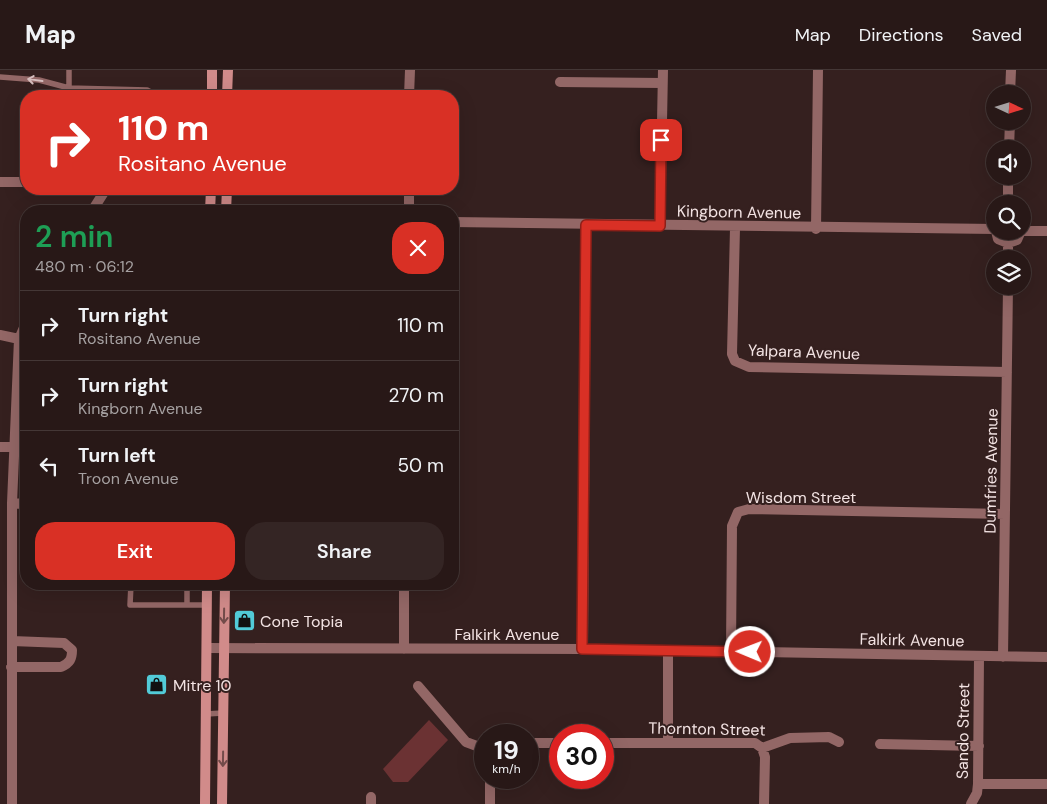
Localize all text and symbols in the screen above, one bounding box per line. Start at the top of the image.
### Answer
text: Map [25,19,76,50]
text: Map [795,23,831,47]
text: Directions [859,23,944,47]
text: Saved [972,23,1022,47]
one-way arrow [27,75,43,85]
north arrow [986,85,1031,130]
map controls [986,85,1031,295]
text: 110 m [118,105,209,151]
icon: right [35,110,100,175]
pin [640,119,682,161]
icon: arrive [647,126,675,154]
button: sound [986,140,1031,185]
text: Rositano Avenue [118,149,287,178]
button: search [986,195,1031,240]
street label: Kingborn Avenue [677,200,801,224]
text: 2 min [35,217,113,256]
button: close [392,222,444,274]
button: layers [986,250,1031,295]
text: 480 m · 06:12 [35,256,134,277]
text: Turn right [78,303,168,328]
icon: right [35,312,63,340]
text: 110 m [397,313,444,338]
text: Rositano Avenue [78,328,201,349]
street label: Yalpara Avenue [747,340,861,364]
text: Turn right [78,373,168,398]
icon: right [35,382,63,410]
text: 270 m [389,383,444,408]
text: Kingborn Avenue [78,398,203,419]
street label: Dumfries Avenue [979,408,1003,534]
text: Turn left [78,443,156,468]
icon: left [35,452,63,480]
text: 50 m [397,453,444,478]
text: Troon Avenue [78,468,178,489]
street label: Wisdom Street [746,487,856,508]
button: Exit [35,522,235,580]
button: Share [245,522,444,580]
one-way arrow [219,608,229,624]
shop icon: Cone Topia [232,609,256,633]
place label: Cone Topia [260,611,343,632]
street label: Falkirk Avenue [455,624,559,645]
position arrow [723,625,775,677]
street label: Falkirk Avenue [859,629,965,651]
shop icon: Mitre 10 [145,673,169,697]
place label: Mitre 10 [173,675,232,696]
street label: Sando Street [952,683,974,779]
street label: Thornton Street [648,717,766,741]
speed limit sign: 30 [549,724,614,789]
text: 19 [494,734,519,767]
one-way arrow [218,750,228,766]
text: km/h [492,761,521,777]

